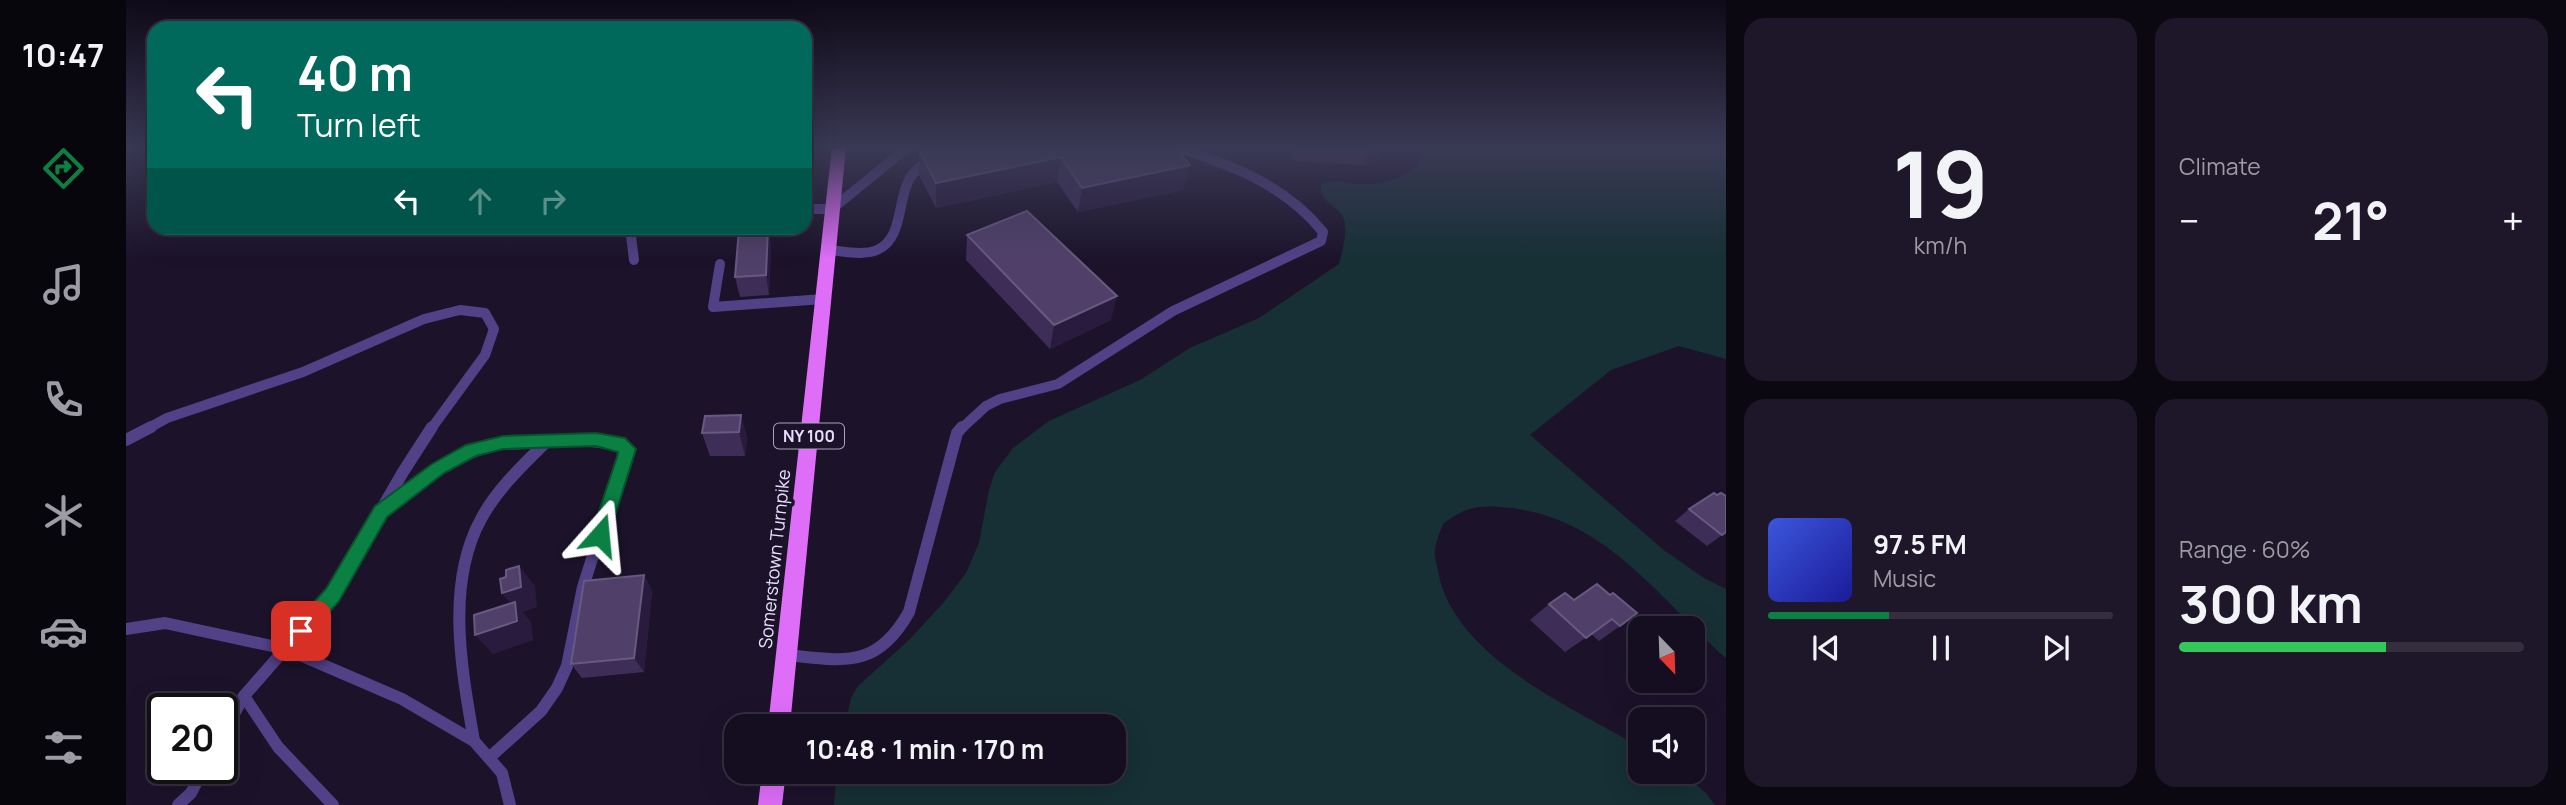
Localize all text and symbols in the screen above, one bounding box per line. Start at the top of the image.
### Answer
text: 10:47 [22,33,104,77]
text: 40 m [297,39,413,106]
icon: left [182,49,273,140]
text: Turn left [297,103,421,147]
text: 19 [1892,121,1989,245]
icon: directions [39,144,88,193]
text: Climate [2179,150,2261,182]
icon: left [388,182,426,220]
icon: ahead [461,182,499,220]
icon: right [534,182,572,220]
text: 21° [2312,185,2389,256]
text: − [2179,194,2200,246]
text: + [2502,194,2524,246]
text: km/h [1914,229,1967,261]
icon: music [39,260,88,309]
icon: phone [39,375,88,424]
road number: NY 100 [774,424,844,448]
street label: Somerstown Turnpike [753,468,795,650]
icon: climate [39,491,88,540]
position arrow [563,498,637,572]
text: 97.5 FM [1873,526,1967,562]
text: Range · 60% [2179,533,2310,565]
text: Music [1873,562,1936,594]
text: 300 km [2179,568,2363,639]
pin [271,601,331,661]
icon: car [39,607,88,656]
icon: arrive [282,612,320,650]
north arrow [1628,616,1704,693]
map controls [1628,616,1705,784]
icon: previous [1807,629,1845,667]
icon: pause [1922,629,1960,667]
icon: next [2037,629,2075,667]
speed limit sign: 20 [147,693,238,784]
button: sound [1628,707,1705,784]
icon: filters [39,723,88,772]
text: 10:48 · 1 min · 170 m [806,731,1044,767]

